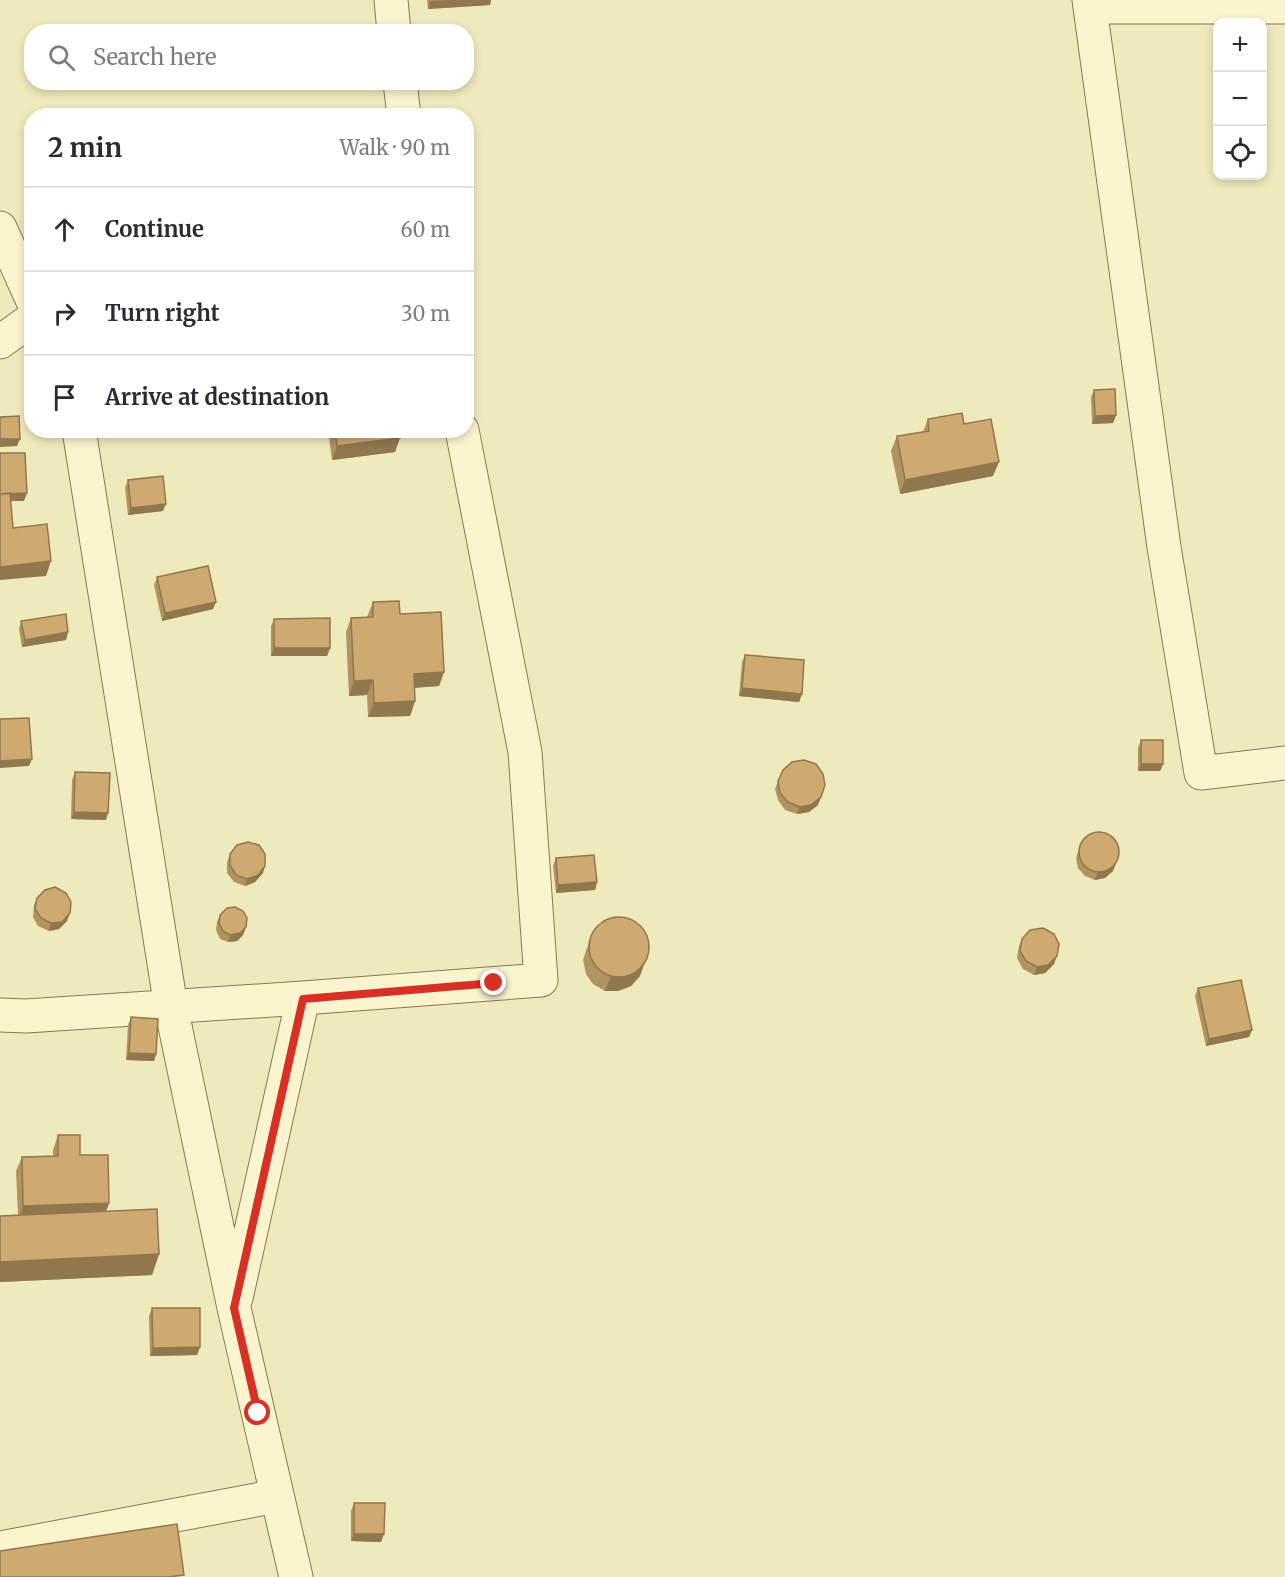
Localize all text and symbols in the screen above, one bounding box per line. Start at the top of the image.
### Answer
map controls [1213,18,1267,180]
button: + [1213,18,1267,72]
search box [24,24,474,90]
icon: search [45,41,78,74]
text: Search here [93,43,216,71]
button: − [1213,72,1267,126]
button: locate [1213,126,1267,180]
text: 2 min [48,131,122,164]
text: Walk · 90 m [340,135,450,160]
icon: ahead [48,213,81,246]
text: Continue [105,215,204,243]
text: 60 m [400,217,450,242]
icon: right [48,297,81,330]
text: Turn right [105,299,219,327]
text: 30 m [401,301,450,326]
icon: arrive [48,381,81,414]
text: Arrive at destination [105,383,329,411]
route end [480,969,506,995]
route start [244,1399,270,1425]

